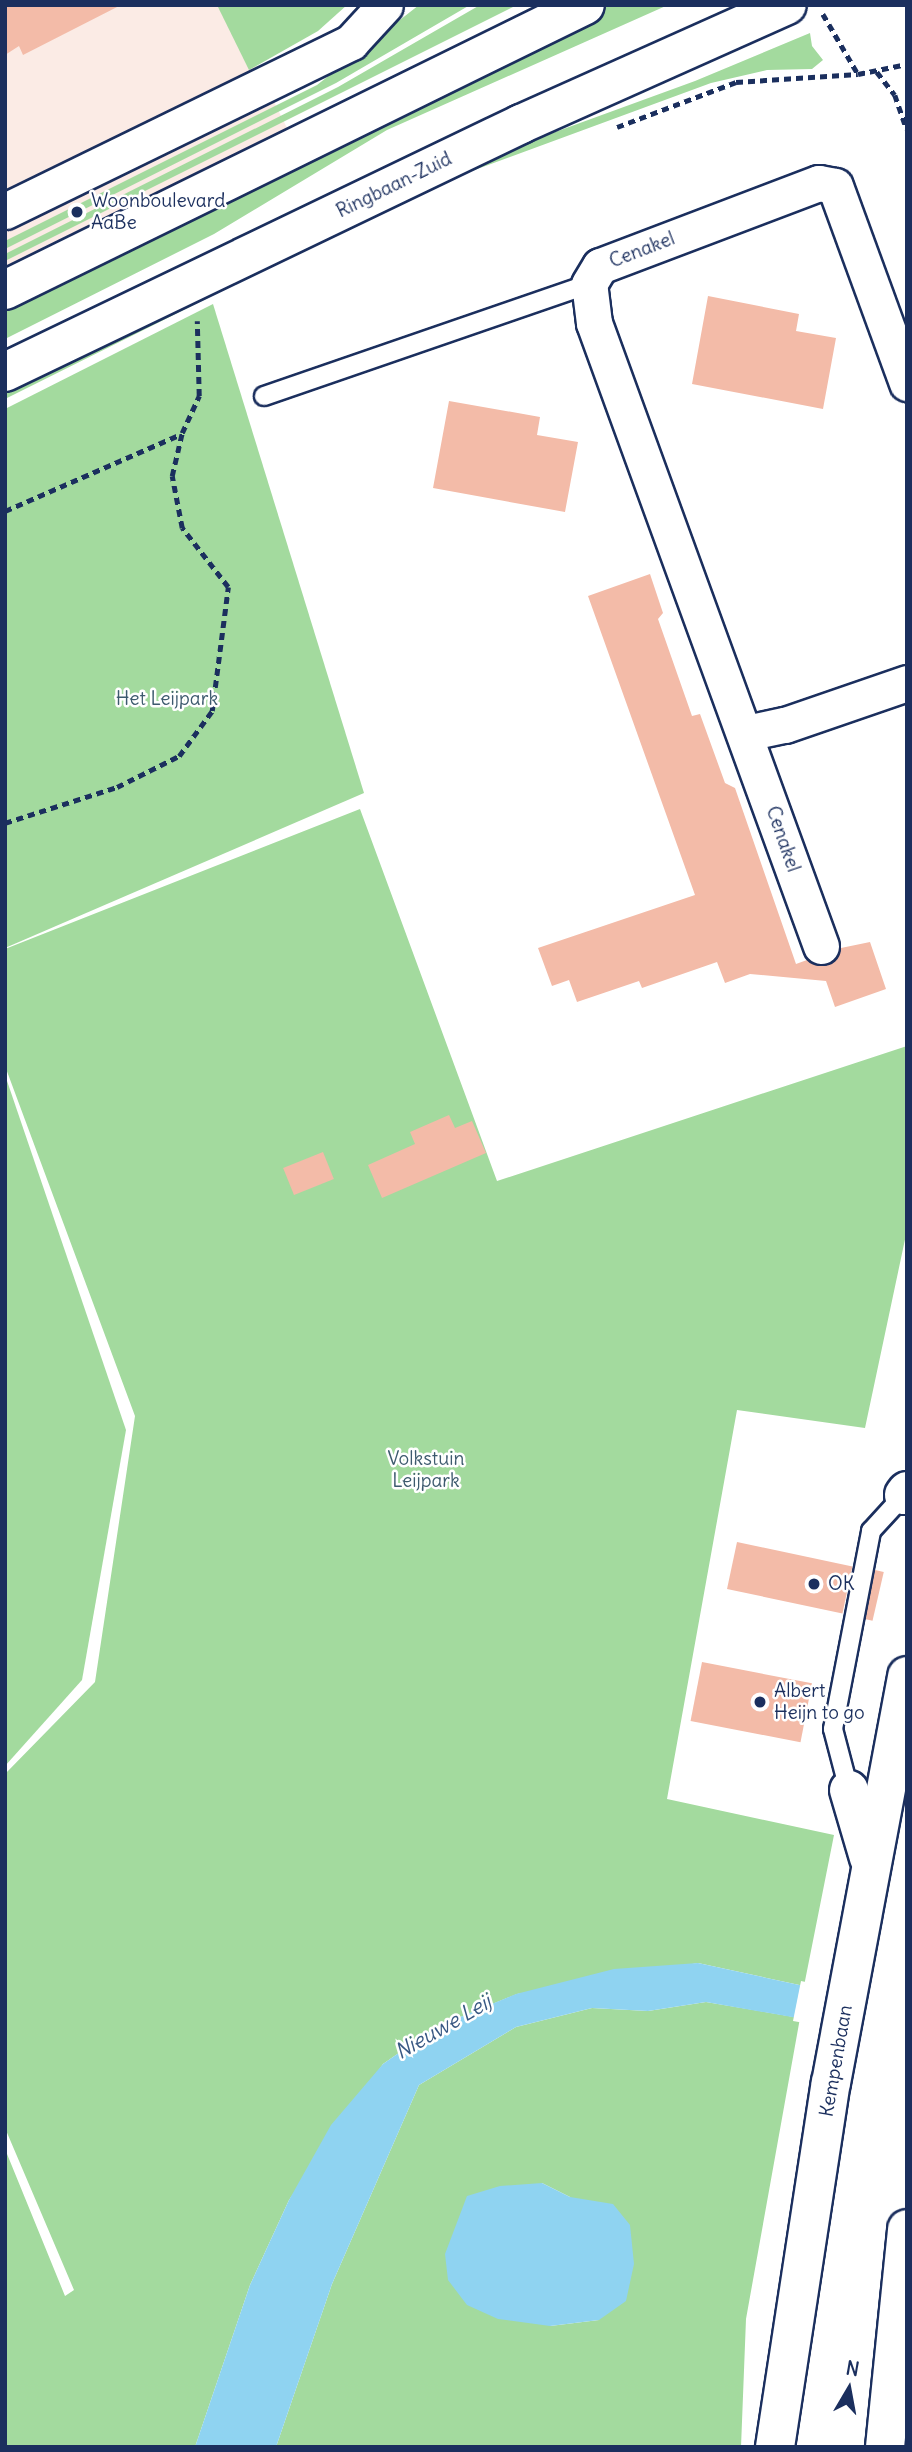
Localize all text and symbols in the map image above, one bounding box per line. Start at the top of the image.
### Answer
street label: Ringbaan-Zuid [333,147,455,223]
place label: Woonboulevard AaBe [91,190,225,234]
marker: Woonboulevard AaBe [69,204,85,220]
street label: Cenakel [606,227,678,273]
park label: Het Leijpark [116,688,218,710]
street label: Cenakel [761,803,805,875]
park label: Volkstuin Leijpark [387,1448,465,1492]
place label: OK [828,1573,854,1595]
marker: OK [806,1576,822,1592]
place label: Albert Heijn to go [774,1680,865,1724]
marker: Albert Heijn to go [752,1694,768,1710]
water label: Nieuwe Leij [390,1989,496,2065]
street label: Kempenbaan [815,2003,857,2119]
north arrow [814,2354,884,2424]
text: N [844,2355,861,2381]

